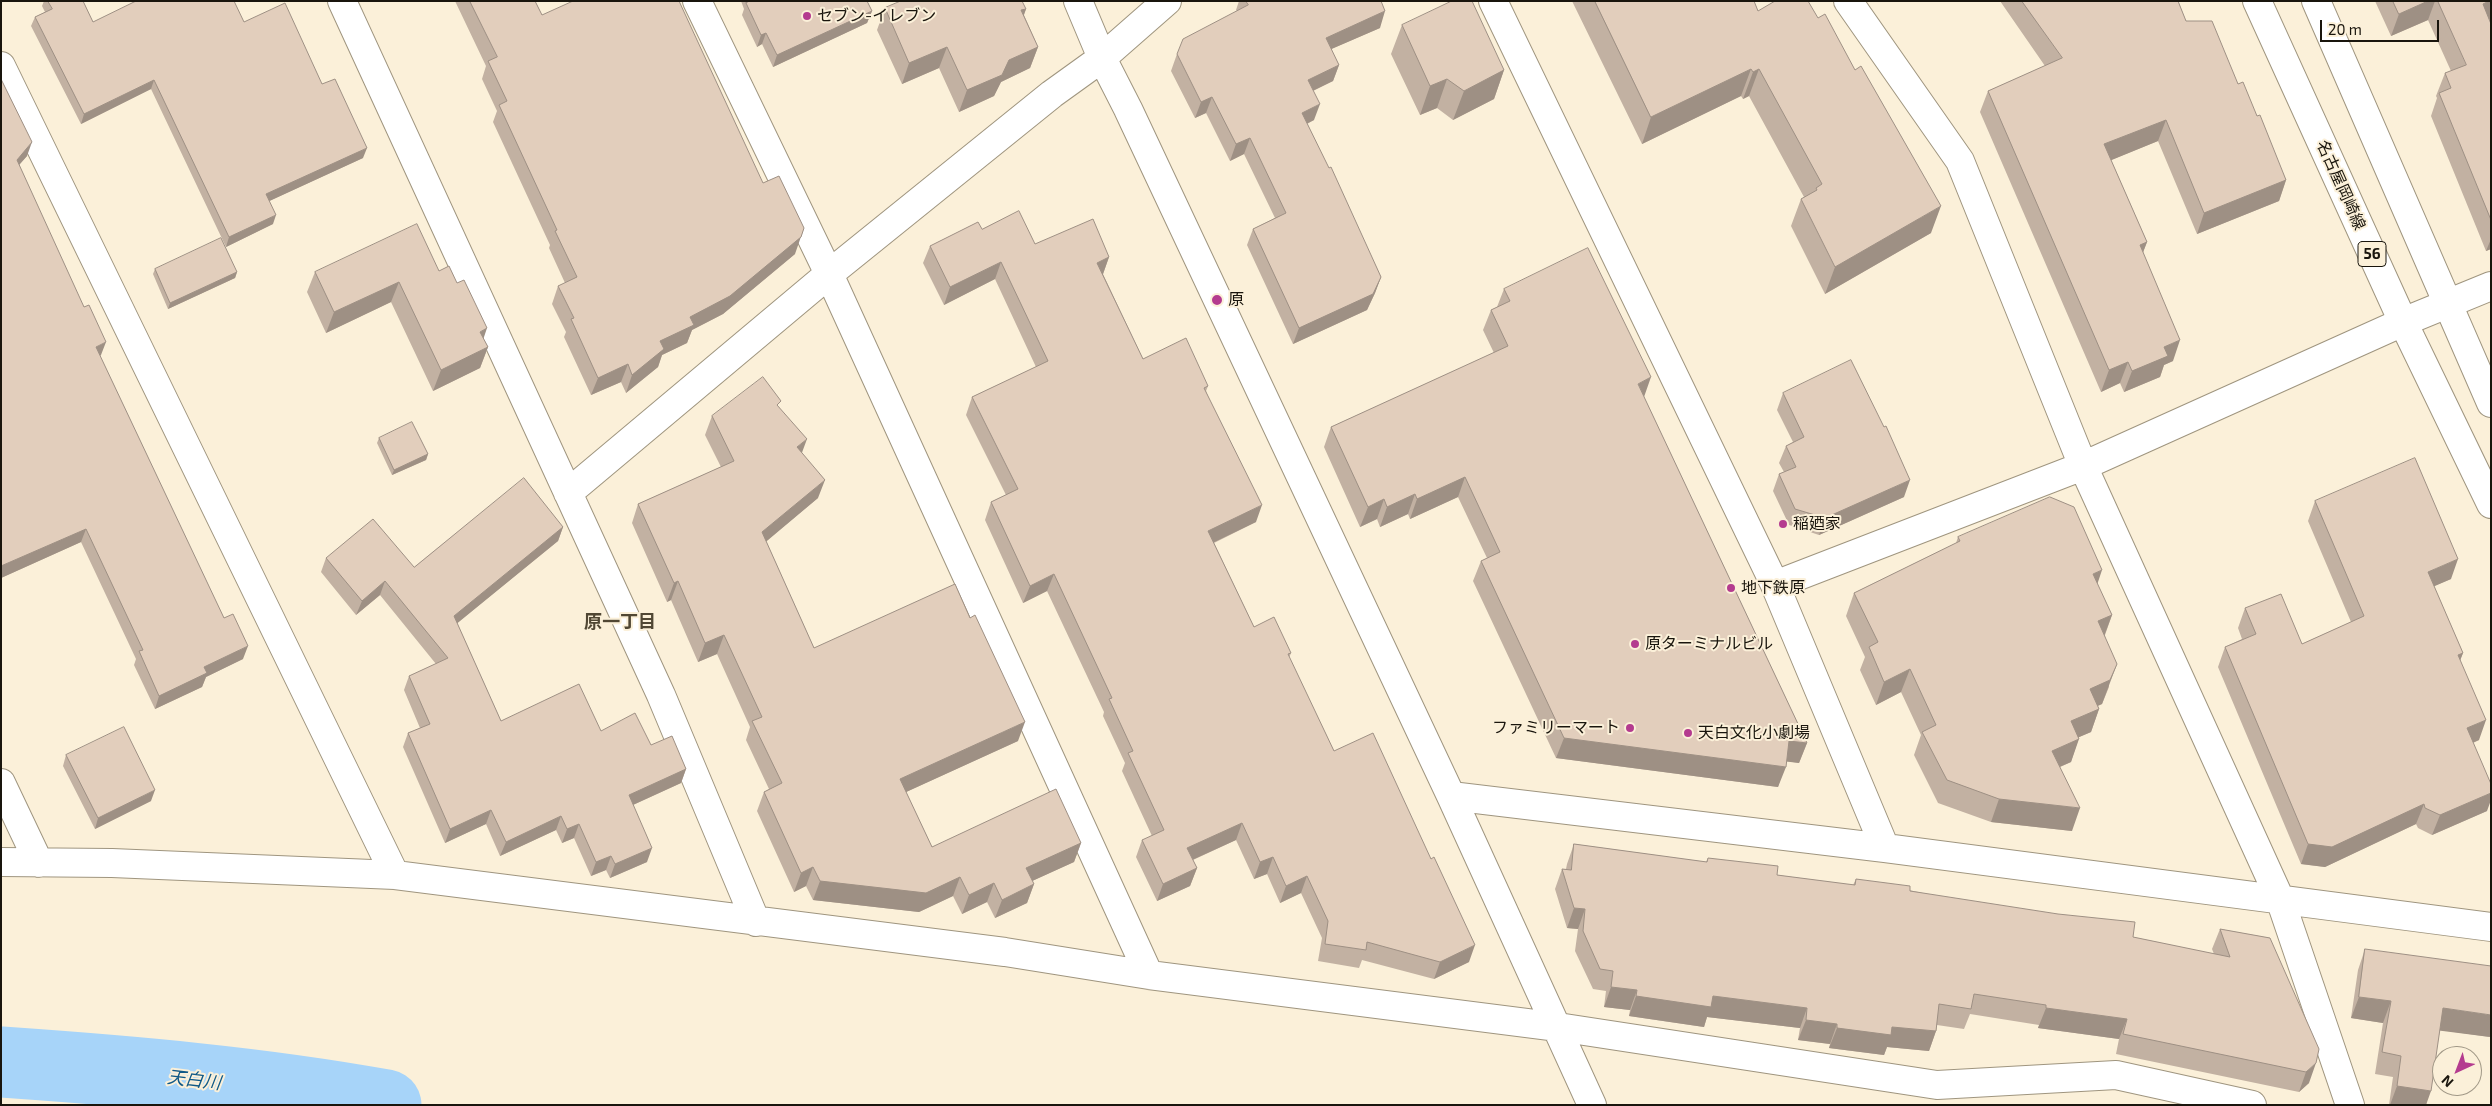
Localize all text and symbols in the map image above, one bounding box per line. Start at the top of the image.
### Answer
place label: セブン-イレブン [817,6,936,26]
marker: セブン-イレブン [801,10,813,22]
scale bar [2322,10,2441,42]
text: 20 m [2328,20,2362,38]
street label: 名古屋岡崎線 [2313,137,2369,233]
road number: 56 [2358,242,2386,266]
place label: 原 [1228,290,1244,310]
marker: 原 [1210,293,1224,307]
place label: 稲廼家 [1793,514,1841,534]
marker: 稲廼家 [1777,518,1789,530]
place label: 地下鉄原 [1741,578,1805,598]
marker: 地下鉄原 [1725,582,1737,594]
district label: 原一丁目 [584,611,656,633]
place label: 原ターミナルビル [1645,634,1773,654]
marker: 原ターミナルビル [1629,638,1641,650]
place label: ファミリーマート [1492,718,1620,738]
marker: ファミリーマート [1624,722,1636,734]
place label: 天白文化小劇場 [1698,723,1810,743]
marker: 天白文化小劇場 [1682,727,1694,739]
north arrow [2432,1046,2482,1096]
water label: 天白川 [166,1066,222,1094]
text: N [2438,1072,2457,1091]

